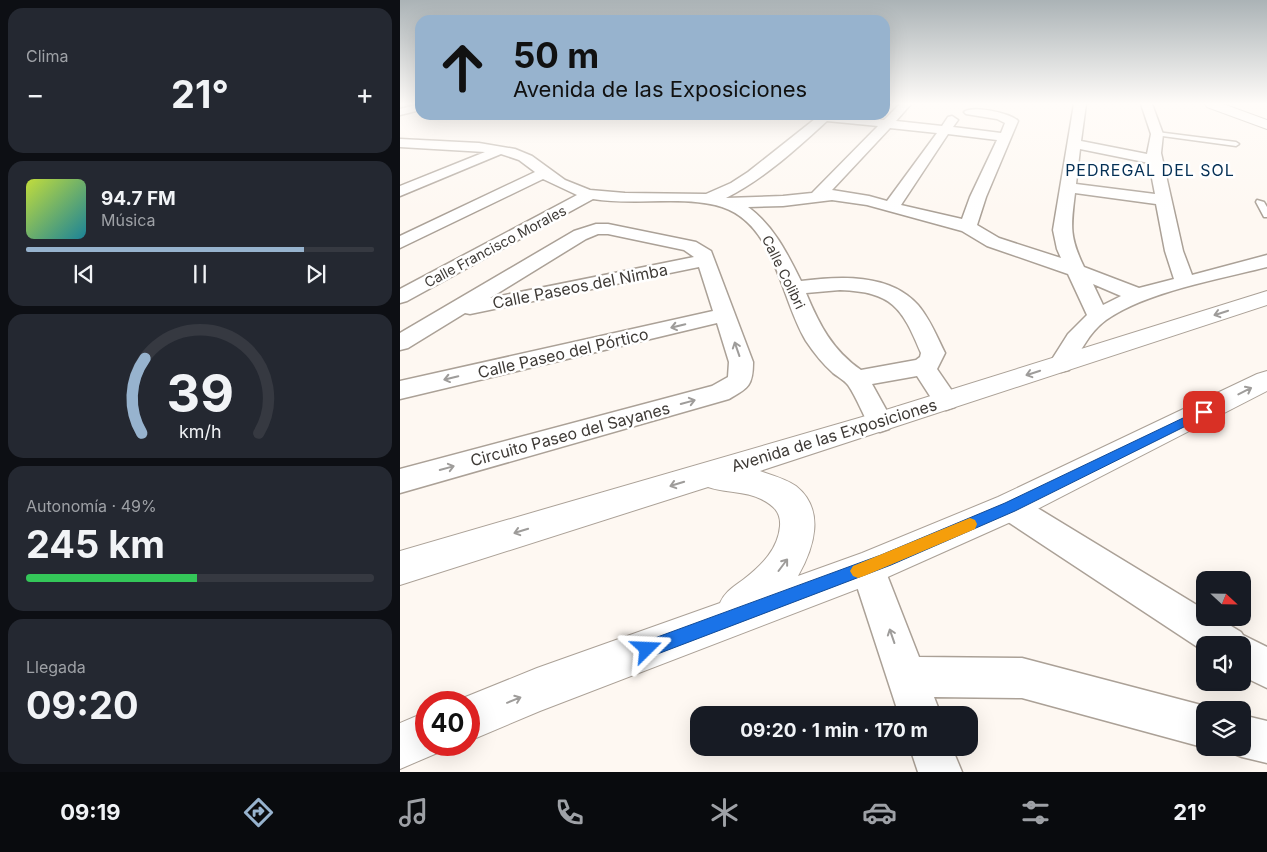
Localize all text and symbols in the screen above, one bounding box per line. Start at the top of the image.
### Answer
text: 50 m [513,34,599,76]
icon: ahead [430,35,495,100]
text: Clima [26,46,68,66]
text: 21° [171,71,229,117]
text: Avenida de las Exposiciones [513,76,807,102]
text: − [26,77,45,111]
text: + [355,77,374,111]
district label: PEDREGAL DEL SOL [1065,160,1235,180]
text: 94.7 FM [101,187,176,210]
street label: Calle Francisco Morales [421,201,569,291]
text: Música [101,210,156,230]
street label: Calle Colibri [759,232,809,312]
street label: Calle Paseos del Nimba [491,259,669,313]
icon: previous [70,260,98,288]
icon: pause [186,260,214,288]
icon: next [302,260,330,288]
one-way arrow [1213,308,1229,318]
one-way arrow [670,322,686,331]
street label: Calle Paseo del Pórtico [476,324,650,382]
one-way arrow [731,341,741,357]
text: 39 [166,362,234,425]
one-way arrow [1025,369,1041,378]
one-way arrow [443,374,459,383]
one-way arrow [1237,386,1252,396]
pin [1183,391,1225,433]
street label: Avenida de las Exposiciones [729,394,939,476]
one-way arrow [680,396,696,406]
street label: Circuito Paseo del Sayanes [468,398,672,470]
icon: arrive [1190,398,1218,426]
text: km/h [179,421,221,442]
one-way arrow [439,463,455,472]
one-way arrow [669,479,685,489]
text: Autonomía · 49% [26,496,157,516]
text: 245 km [26,521,165,567]
one-way arrow [514,527,530,537]
one-way arrow [777,559,788,572]
north arrow [1196,571,1251,626]
map controls [1196,571,1251,756]
position arrow [620,622,672,674]
one-way arrow [887,629,896,644]
button: sound [1196,636,1251,691]
text: Llegada [26,657,86,677]
text: 09:20 [26,682,139,728]
speed limit sign: 40 [415,691,480,756]
one-way arrow [506,694,521,704]
button: layers [1196,701,1251,756]
text: 09:20 · 1 min · 170 m [740,719,928,742]
icon: directions [241,795,276,830]
icon: music [396,795,431,830]
icon: phone [552,795,587,830]
icon: climate [707,795,742,830]
icon: car [862,795,897,830]
icon: filters [1018,795,1053,830]
text: 09:19 [60,799,120,825]
text: 21° [1173,799,1207,825]

